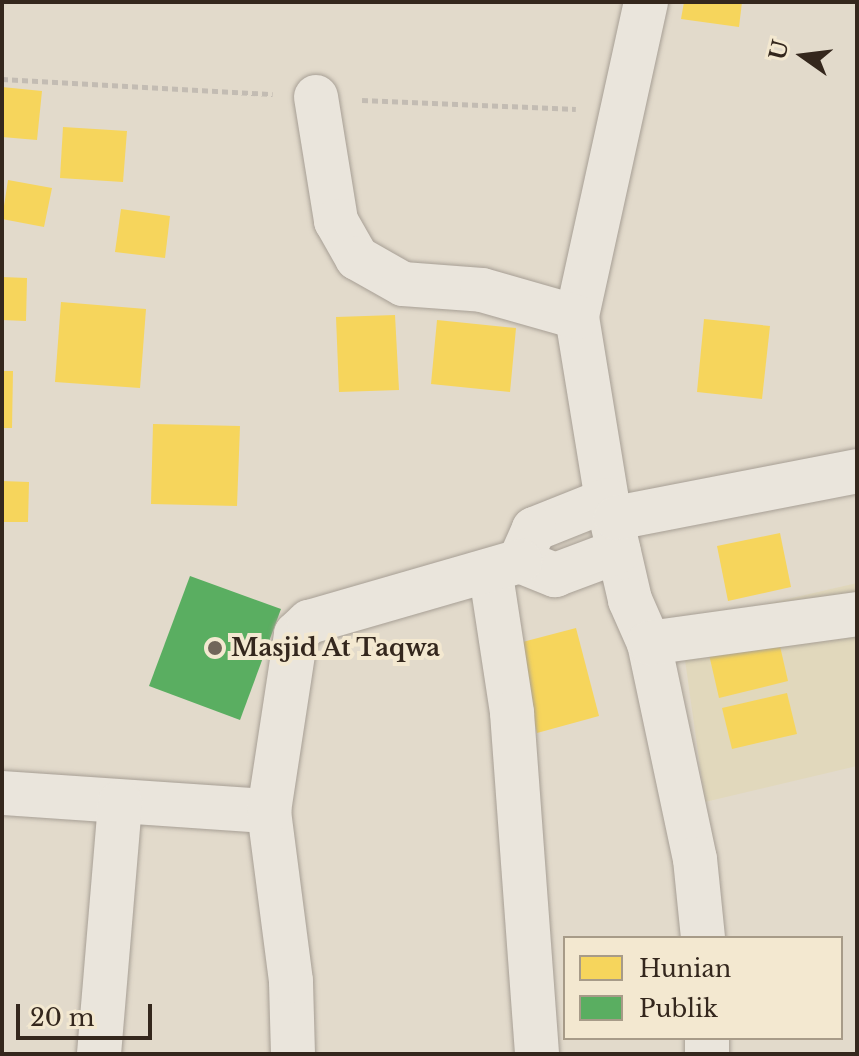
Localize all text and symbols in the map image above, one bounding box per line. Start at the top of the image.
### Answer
north arrow [763,16,843,96]
text: U [764,37,795,63]
place label: Masjid At Taqwa [231,634,442,662]
marker: Masjid At Taqwa [206,639,224,657]
legend [563,936,843,1040]
text: Hunian [639,954,731,983]
scale bar [20,988,156,1038]
text: Publik [639,994,718,1023]
text: 20 m [30,1003,95,1032]

